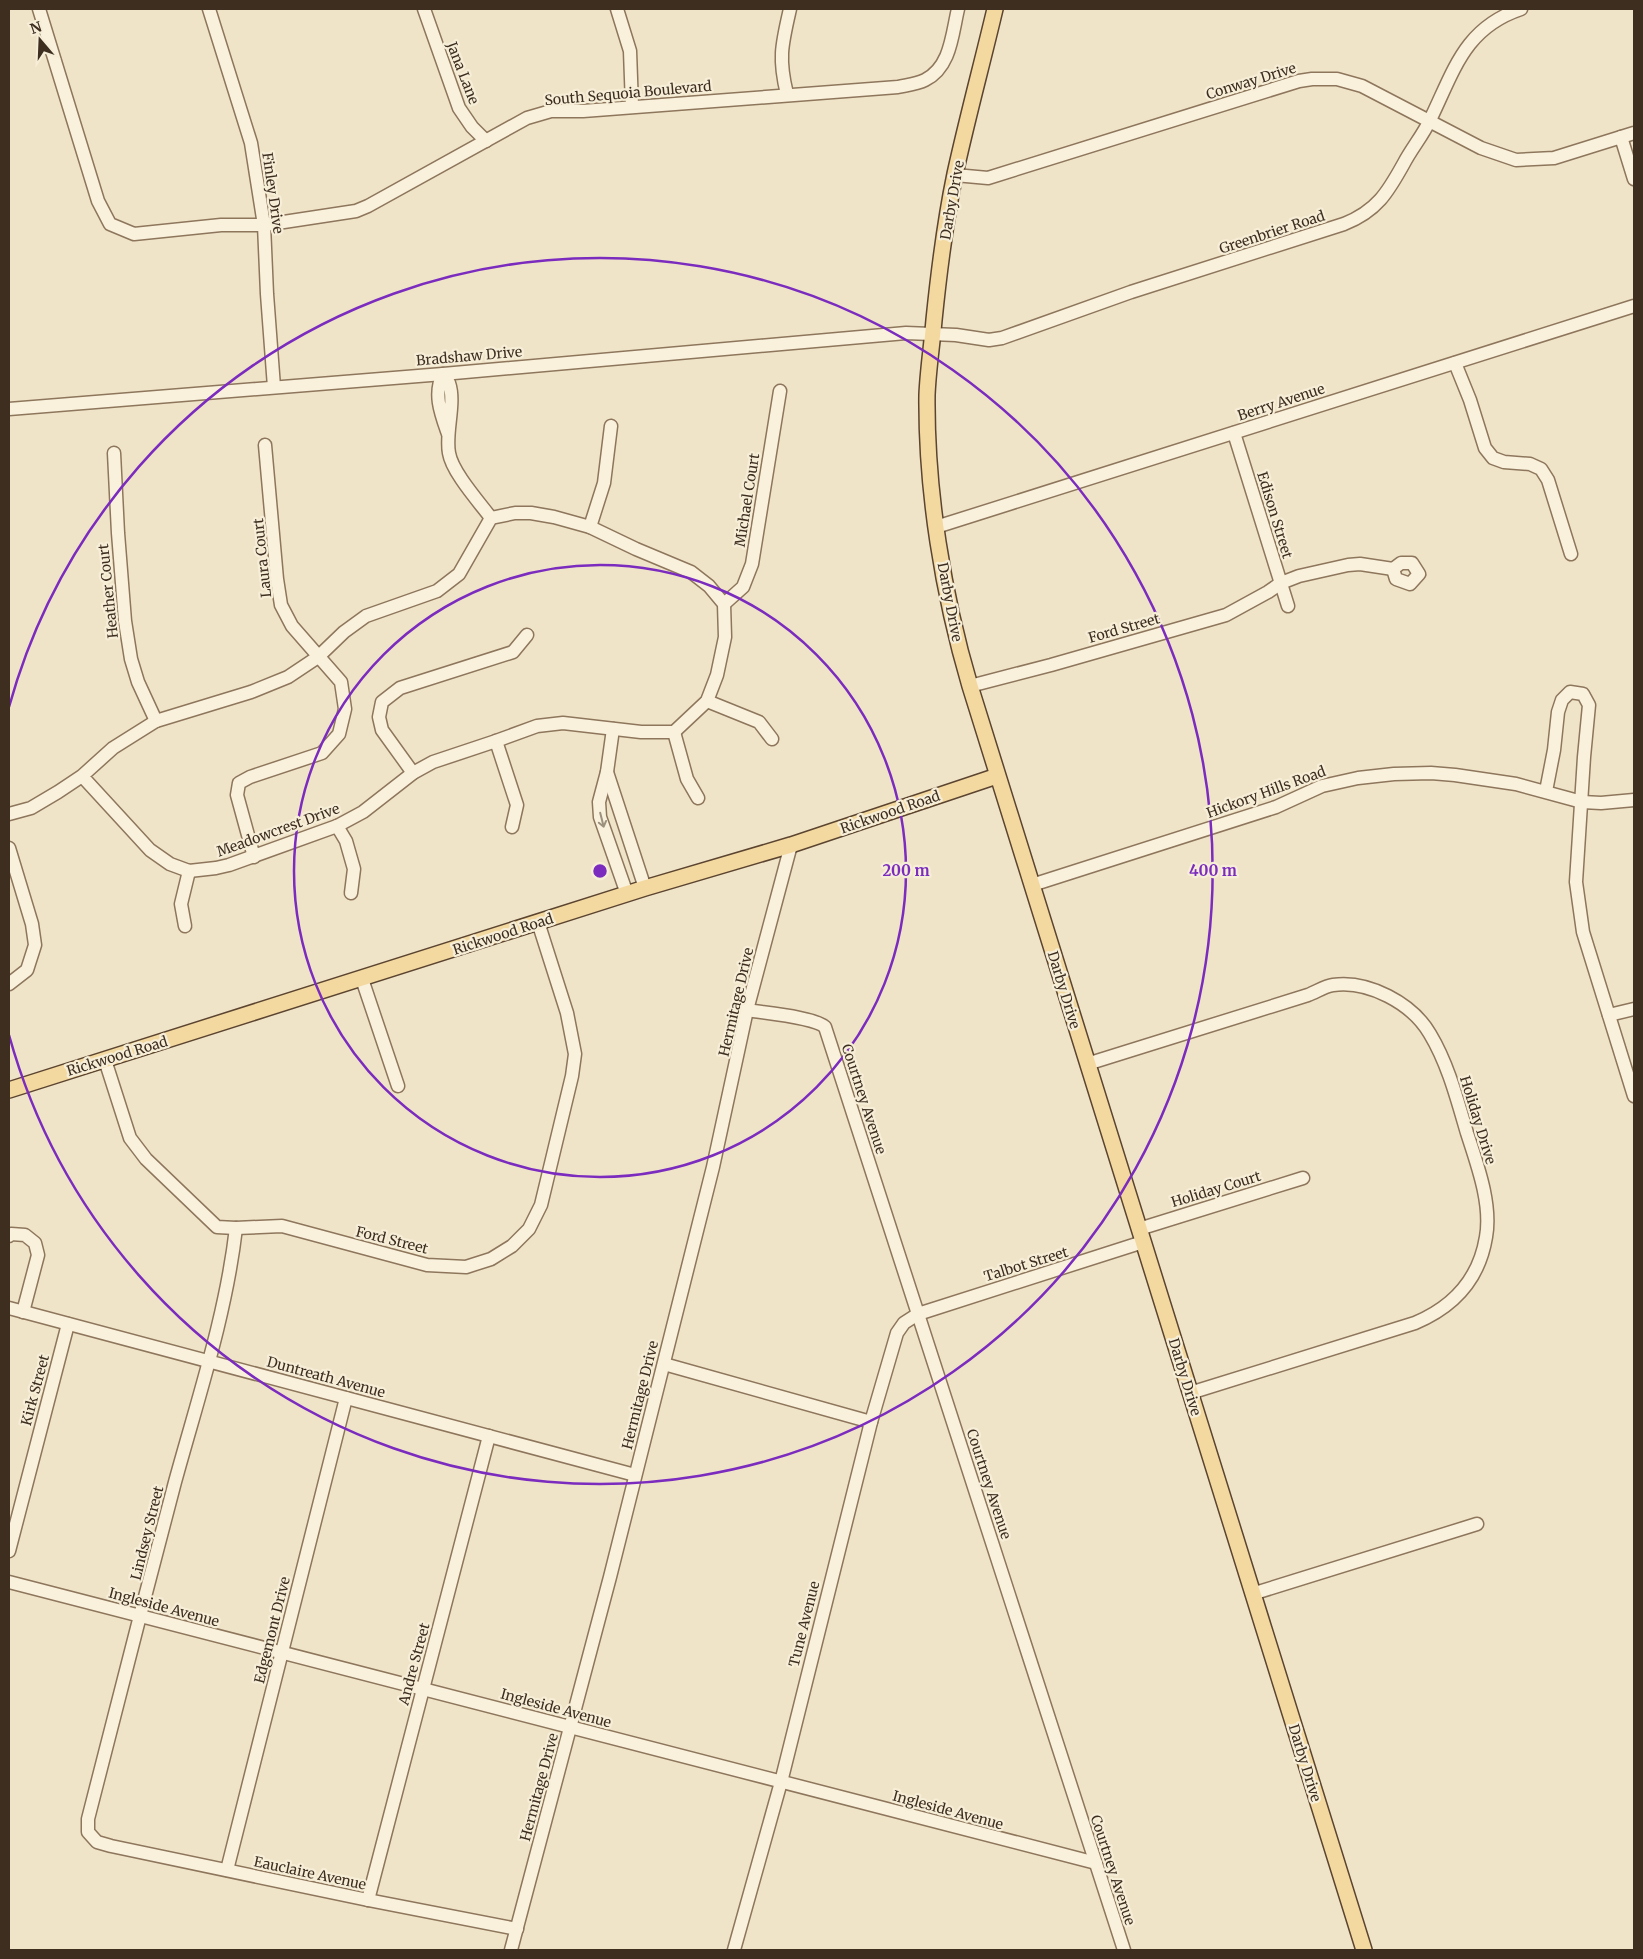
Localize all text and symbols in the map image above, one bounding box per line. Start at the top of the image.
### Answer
north arrow [15,15,65,65]
text: N [28,17,44,38]
street label: Jana Lane [442,38,483,107]
street label: Conway Drive [1204,59,1298,103]
street label: South Sequoia Boulevard [544,77,713,109]
street label: Finley Drive [258,151,288,235]
street label: Darby Drive [936,159,968,241]
street label: Greenbrier Road [1217,206,1328,258]
street label: Bradshaw Drive [415,342,523,370]
street label: Berry Avenue [1235,379,1327,425]
street label: Michael Court [731,451,763,548]
street label: Edison Street [1253,469,1297,561]
street label: Laura Court [249,517,275,599]
street label: Heather Court [94,542,122,639]
street label: Darby Drive [934,561,966,643]
street label: Ford Street [1086,609,1162,647]
street label: Hickory Hills Road [1204,762,1329,822]
street label: Rickwood Road [838,786,943,838]
street label: Meadowcrest Drive [214,799,342,861]
one-way arrow [598,812,607,828]
text: 200 m [882,861,930,880]
text: 400 m [1189,861,1237,880]
centre of rings [591,862,609,880]
street label: Rickwood Road [450,909,556,959]
street label: Hermitage Drive [715,946,757,1058]
street label: Darby Drive [1044,949,1084,1031]
street label: Rickwood Road [64,1032,170,1080]
street label: Courtney Avenue [838,1042,890,1156]
street label: Holiday Drive [1456,1074,1500,1166]
street label: Holiday Court [1169,1167,1263,1211]
street label: Ford Street [354,1222,431,1258]
street label: Talbot Street [982,1243,1071,1285]
street label: Darby Drive [1165,1336,1205,1418]
street label: Hermitage Drive [618,1339,662,1451]
street label: Kirk Street [17,1352,53,1427]
street label: Duntreath Avenue [265,1353,387,1401]
street label: Courtney Avenue [963,1427,1015,1541]
street label: Lindsey Street [127,1483,168,1582]
street label: Edgemont Drive [250,1575,294,1685]
street label: Tune Avenue [785,1579,823,1669]
street label: Ingleside Avenue [107,1584,221,1630]
street label: Andre Street [394,1620,434,1708]
street label: Ingleside Avenue [499,1685,613,1731]
street label: Darby Drive [1285,1722,1325,1804]
street label: Hermitage Drive [516,1731,562,1843]
street label: Ingleside Avenue [891,1787,1005,1833]
street label: Courtney Avenue [1087,1813,1139,1927]
street label: Eauclaire Avenue [252,1852,368,1894]

